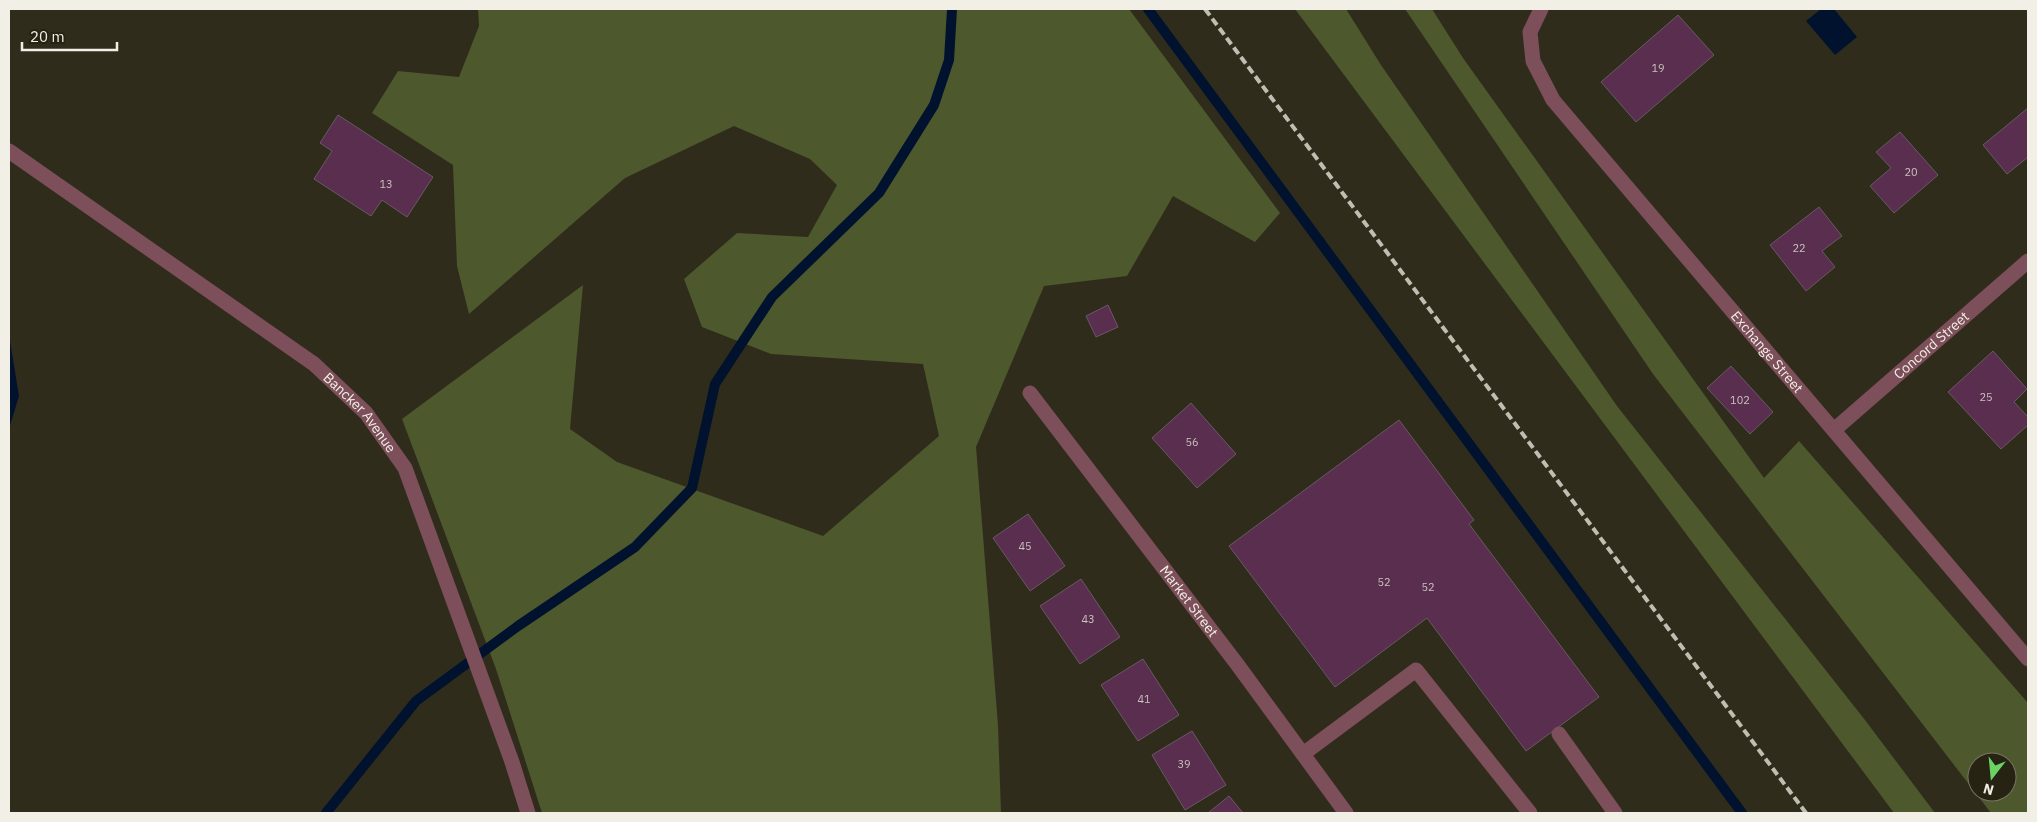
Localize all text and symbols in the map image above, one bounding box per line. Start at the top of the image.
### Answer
scale bar [22,20,118,52]
text: 20 m [30,27,65,46]
house number: 19 [1651,61,1665,75]
house number: 20 [1904,165,1918,179]
house number: 13 [379,177,393,191]
house number: 22 [1792,241,1806,255]
street label: Exchange Street [1727,307,1807,397]
street label: Concord Street [1890,307,1973,383]
street label: Bancker Avenue [320,369,400,456]
house number: 25 [1979,390,1993,404]
house number: 102 [1730,393,1750,407]
house number: 56 [1185,435,1199,449]
house number: 45 [1018,539,1032,553]
street label: Market Street [1156,562,1222,641]
house number: 52 [1377,575,1391,589]
house number: 52 [1421,580,1435,594]
house number: 43 [1081,612,1095,626]
house number: 41 [1137,692,1151,706]
north arrow [1967,752,2017,802]
house number: 39 [1177,757,1191,771]
text: N [1981,779,1996,800]

